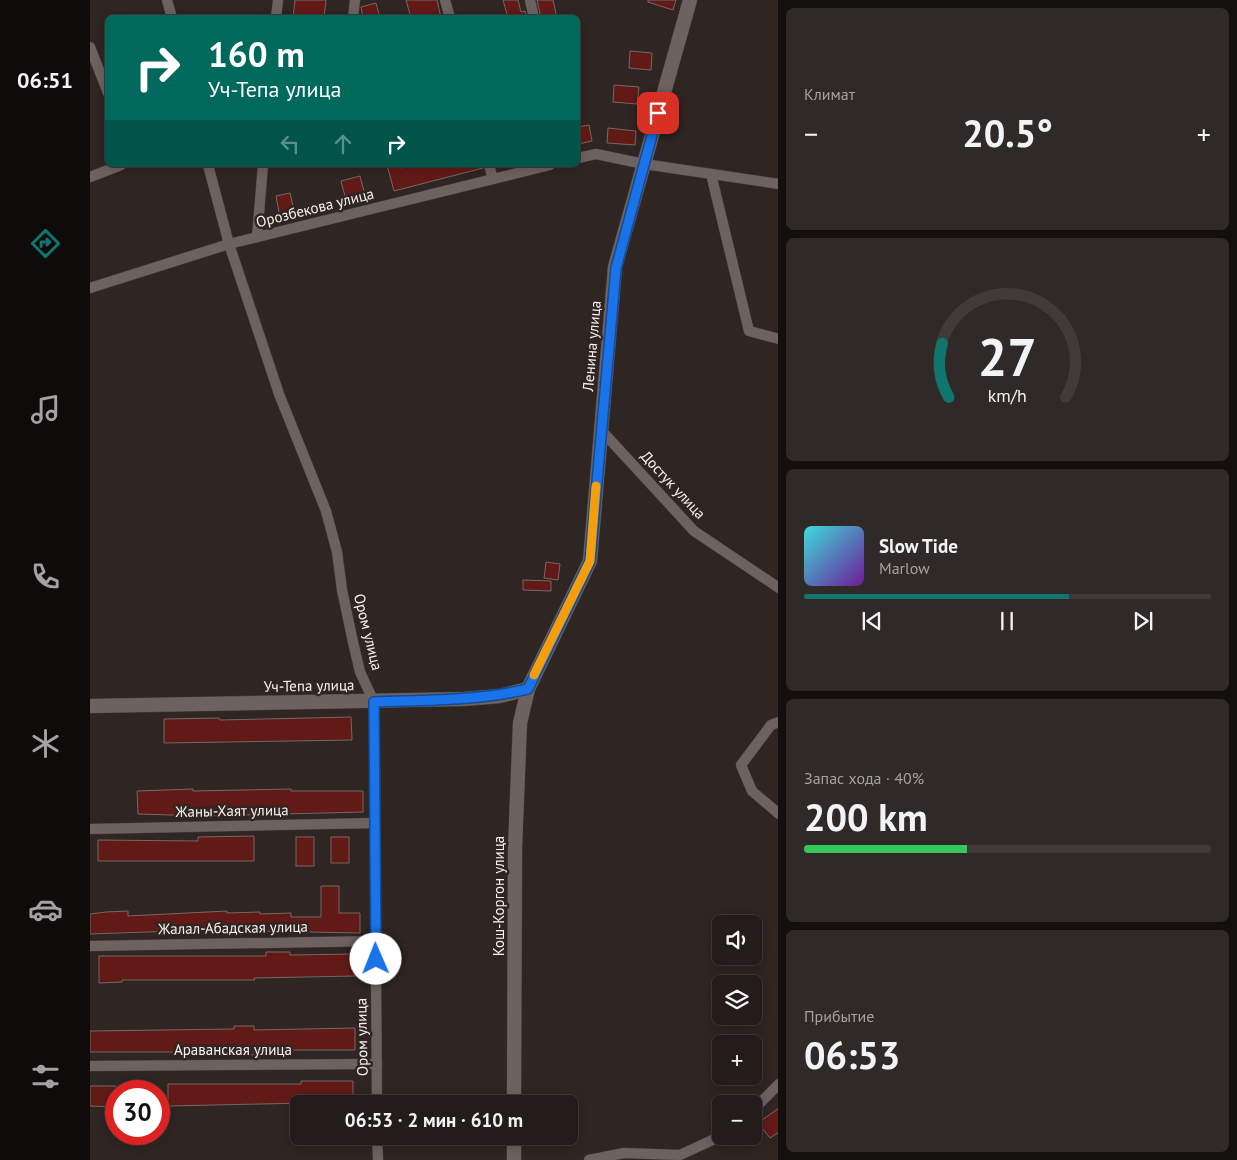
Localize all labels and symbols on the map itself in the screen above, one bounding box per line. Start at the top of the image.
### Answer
pin [637,92,679,134]
street label: Орозбекова улица [254,184,376,231]
street label: Ленина улица [578,300,605,393]
street label: Достук улица [637,447,710,523]
street label: Ором улица [350,592,387,672]
street label: Уч-Тепа улица [263,675,355,696]
street label: Жаны-Хаят улица [174,800,289,821]
street label: Кош-Коргон улица [489,836,508,956]
street label: Жалал-Абадская улица [157,917,308,938]
position arrow [349,932,401,984]
street label: Ором улица [351,998,372,1076]
street label: Араванская улица [174,1040,292,1059]
speed limit sign: 30 [105,1080,170,1145]

